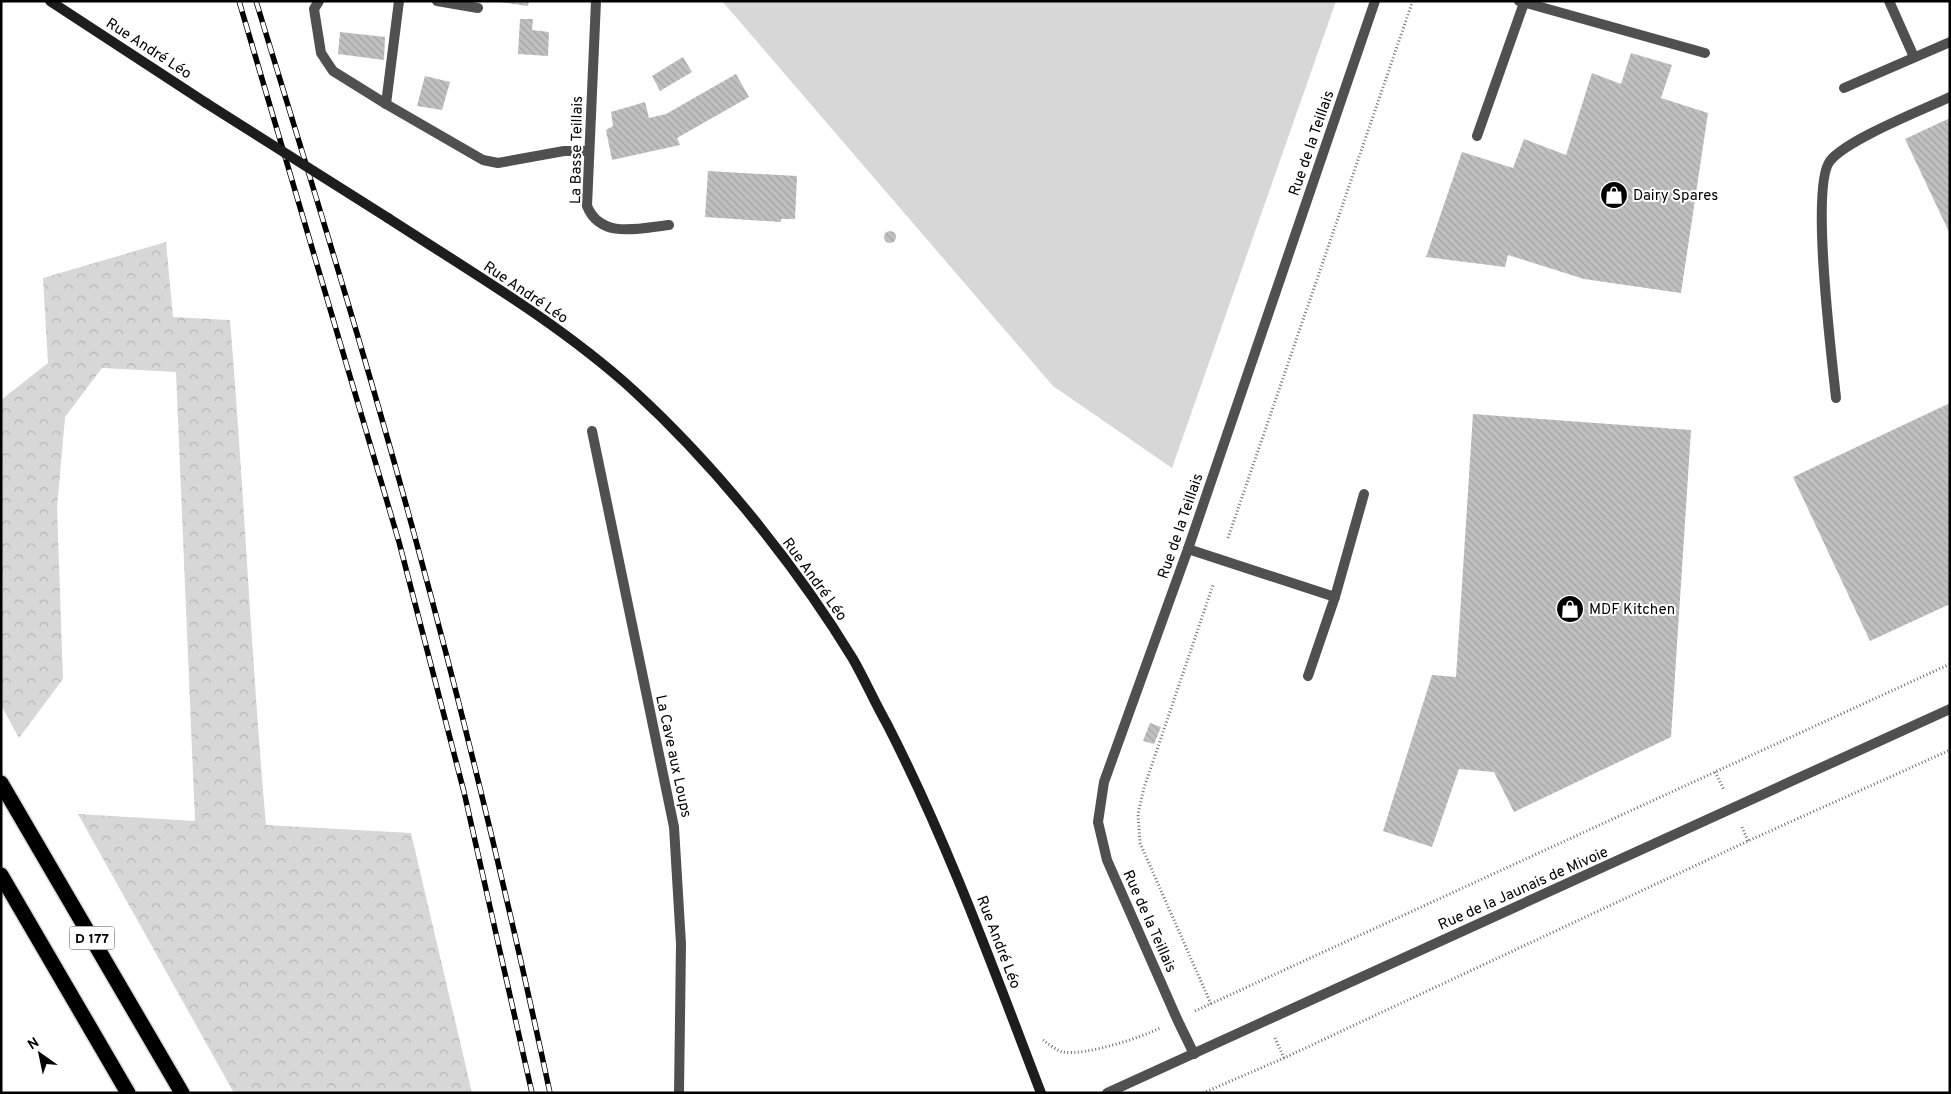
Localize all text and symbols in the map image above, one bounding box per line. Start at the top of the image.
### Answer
street label: Rue André Léo [102,15,195,84]
street label: Rue de la Teillais [1285,88,1339,199]
street label: La Basse Teillais [567,96,588,204]
shop icon: Dairy Spares [1599,180,1629,210]
place label: Dairy Spares [1633,187,1718,206]
street label: Rue André Léo [479,258,571,329]
street label: Rue de la Teillais [1154,471,1208,582]
street label: Rue André Léo [777,535,850,625]
shop icon: MDF Kitchen [1555,594,1585,624]
place label: MDF Kitchen [1589,601,1675,620]
street label: La Cave aux Loups [650,693,695,819]
street label: Rue de la Jaunais de Mivoie [1436,843,1612,936]
street label: Rue de la Teillais [1118,867,1180,976]
street label: Rue André Léo [971,893,1024,992]
road number: D 177 [70,926,114,950]
north arrow [15,1029,65,1079]
text: N [25,1034,43,1054]

